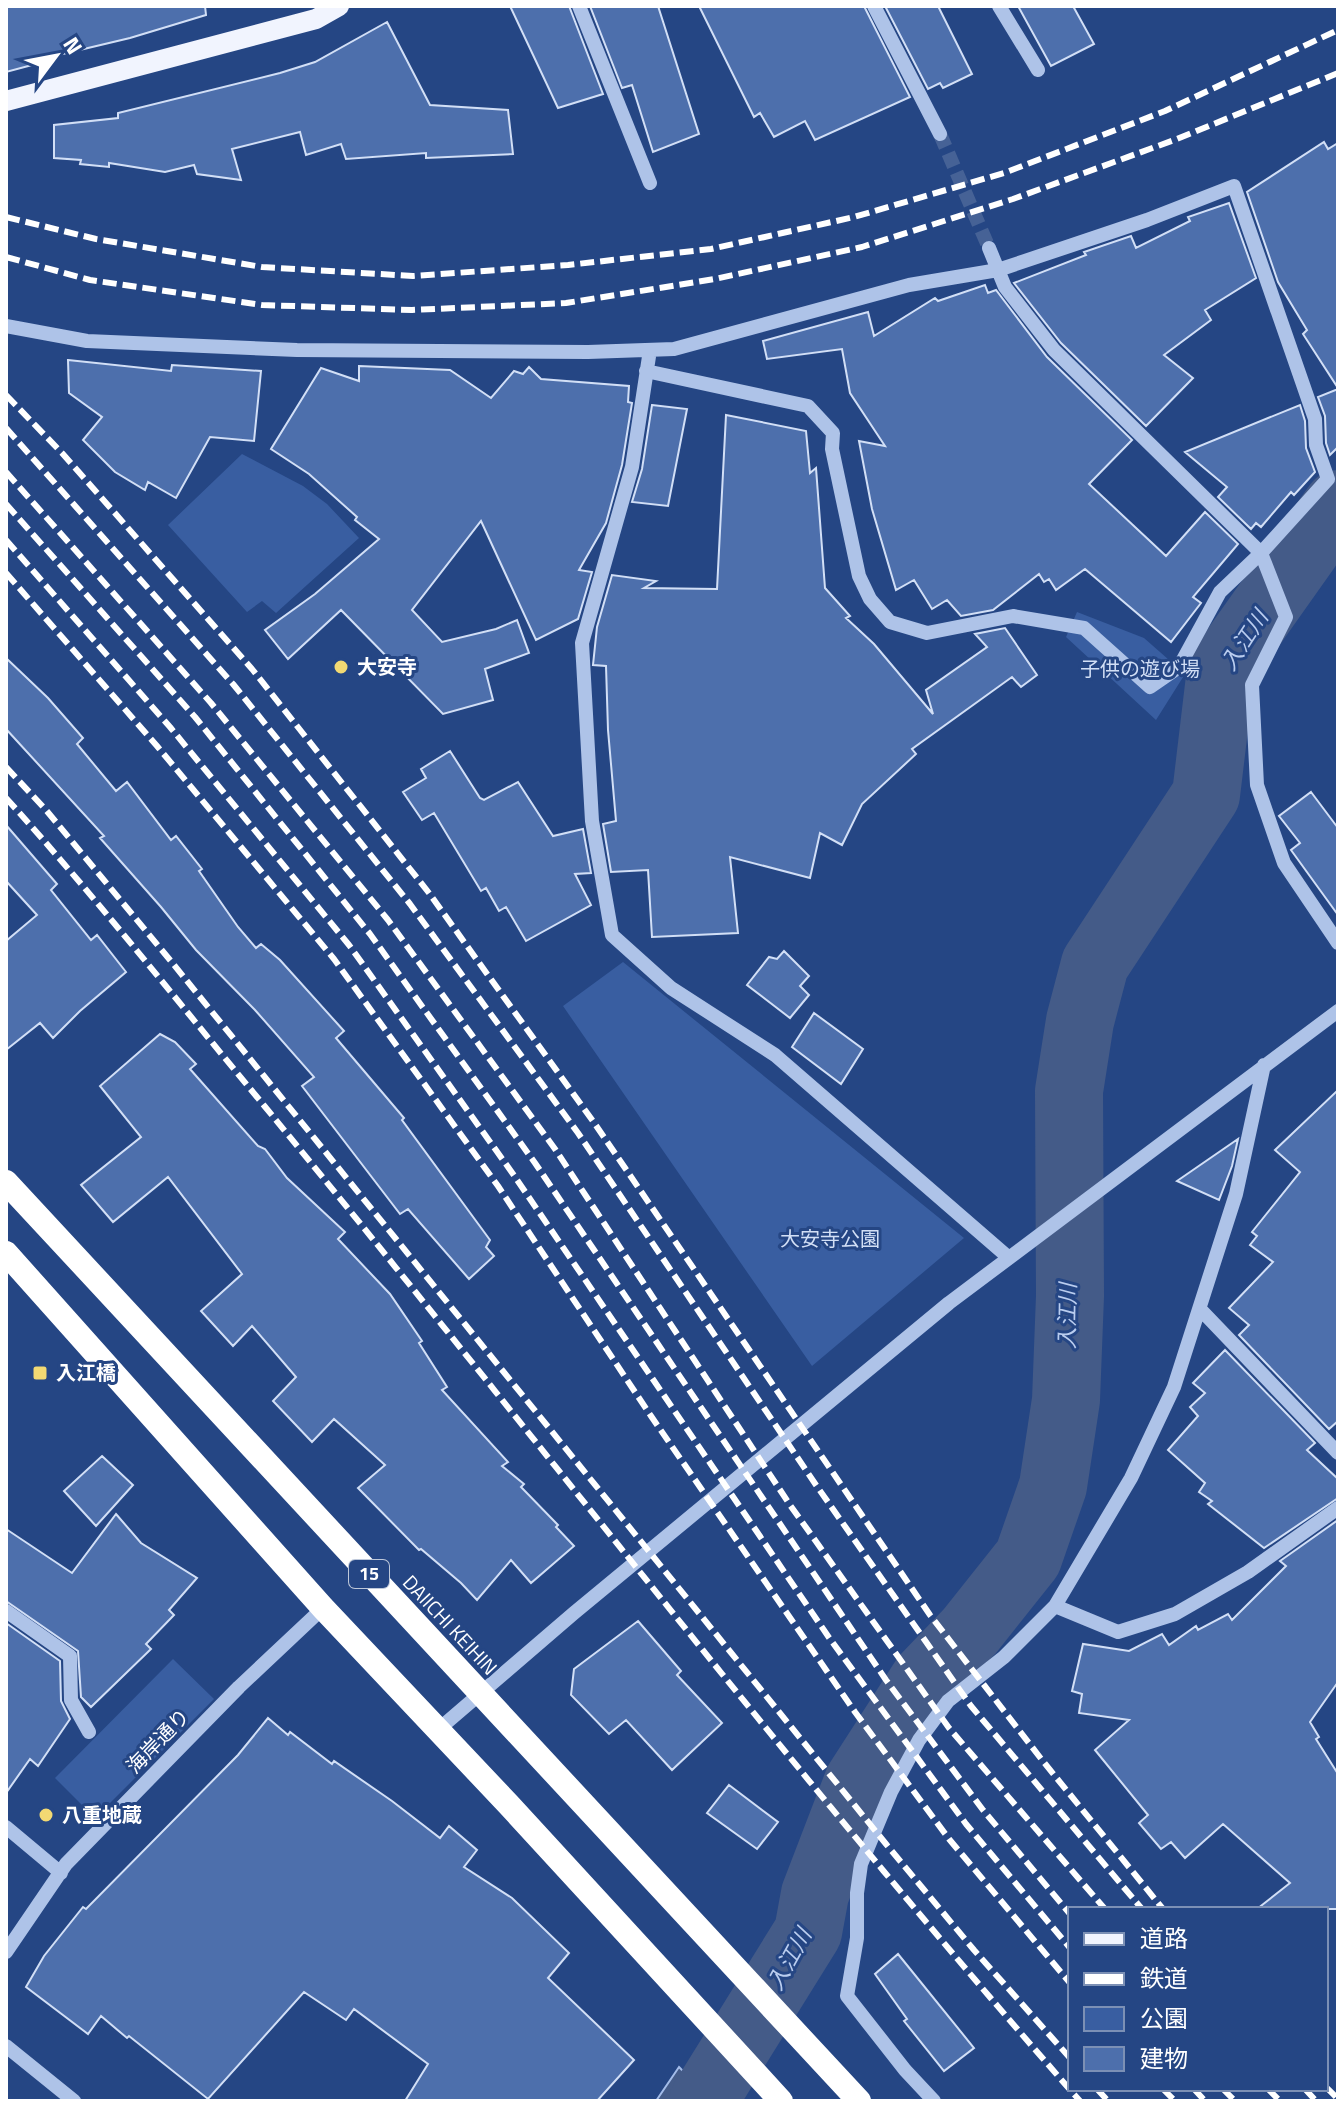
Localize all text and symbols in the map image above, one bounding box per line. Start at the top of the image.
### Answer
north arrow [16,16,96,96]
text: N [55,30,91,61]
water label: 入江川 [1212,601,1277,677]
place label: 大安寺 [357,651,417,682]
park label: 子供の遊び場 [1080,653,1200,684]
marker: 大安寺 [332,658,350,676]
park label: 大安寺公園 [780,1223,880,1254]
water label: 入江川 [1049,1281,1085,1349]
place label: 入江橋 [56,1357,116,1388]
marker: 入江橋 [31,1364,49,1382]
road number: 15 [349,1560,389,1588]
street label: DAIICHI KEIHIN [396,1568,505,1682]
street label: 海岸通り [119,1701,197,1780]
place label: 八重地蔵 [62,1799,142,1830]
marker: 八重地蔵 [37,1806,55,1824]
legend [1068,1907,1328,2091]
water label: 入江川 [758,1920,821,1996]
text: 道路 [1140,1920,1188,1956]
text: 鉄道 [1140,1960,1188,1996]
text: 公園 [1140,2000,1188,2036]
text: 建物 [1140,2040,1188,2076]

